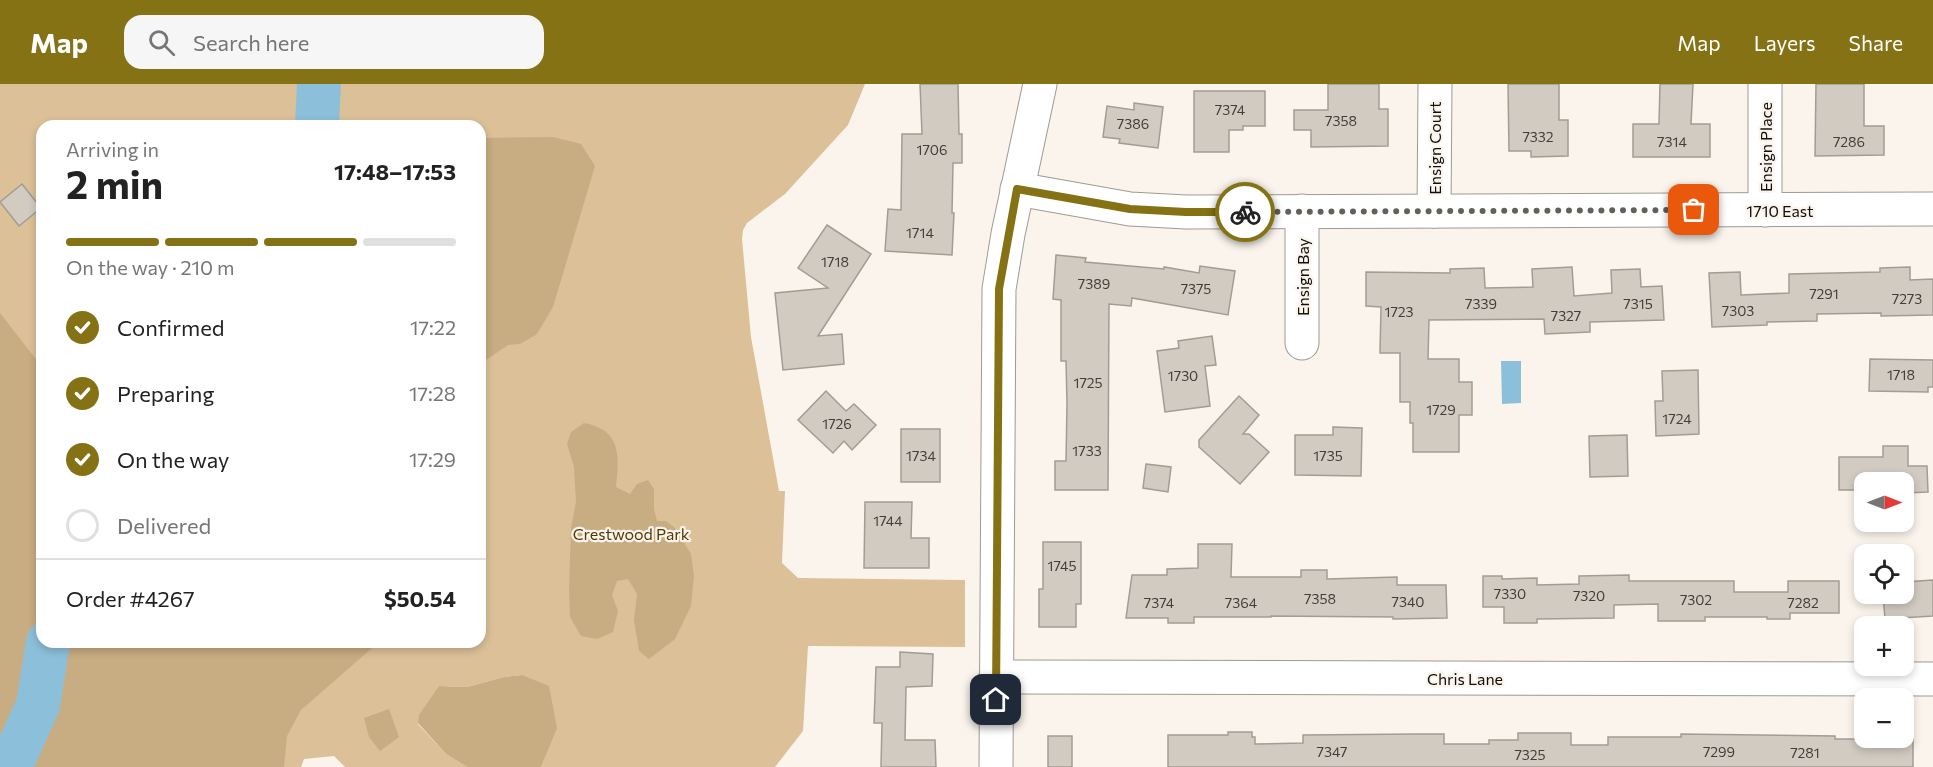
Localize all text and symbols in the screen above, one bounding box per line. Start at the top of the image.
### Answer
search box [124,15,544,69]
text: Map [30,25,88,59]
icon: search [145,26,178,59]
text: Search here [193,29,309,56]
text: Map [1677,30,1721,55]
text: Layers [1754,30,1816,55]
text: Share [1849,30,1903,55]
house number: 7374 [1215,101,1246,118]
street label: Ensign Court [1425,101,1444,195]
street label: Ensign Place [1756,102,1775,192]
house number: 7358 [1325,112,1357,129]
house number: 7386 [1117,115,1149,132]
house number: 7332 [1522,128,1554,145]
house number: 7314 [1657,133,1687,150]
house number: 7286 [1833,133,1865,150]
text: Arriving in [66,137,159,161]
house number: 1706 [917,141,947,158]
text: 17:48–17:53 [334,158,456,185]
text: 2 min [66,159,163,207]
courier [1215,182,1275,242]
pin [1668,184,1719,235]
icon: bag [1677,193,1710,226]
icon: bike [1229,196,1262,229]
street label: 1710 East [1746,201,1814,220]
house number: 1714 [906,224,934,241]
street label: Ensign Bay [1293,238,1312,316]
house number: 1718 [821,253,849,270]
text: On the way · 210 m [66,255,234,279]
house number: 7389 [1078,275,1110,292]
house number: 7375 [1181,280,1211,297]
house number: 7291 [1809,285,1839,302]
house number: 7273 [1892,290,1922,307]
house number: 7339 [1465,295,1497,312]
house number: 7315 [1623,295,1653,312]
house number: 7303 [1722,302,1754,319]
house number: 1723 [1384,303,1414,320]
house number: 7327 [1551,307,1581,324]
icon: check [66,311,99,344]
text: Confirmed [117,314,224,341]
text: 17:22 [410,315,456,339]
house number: 1718 [1887,366,1915,383]
house number: 1730 [1168,367,1198,384]
house number: 1725 [1073,374,1103,391]
icon: check [66,377,99,410]
text: Preparing [117,380,214,407]
text: 17:28 [409,381,456,405]
house number: 1729 [1426,401,1456,418]
house number: 1724 [1662,410,1692,427]
house number: 1726 [822,415,852,432]
house number: 1733 [1072,442,1102,459]
icon: check [66,443,99,476]
text: On the way [117,446,229,473]
text: 17:29 [409,447,456,471]
house number: 1734 [906,447,936,464]
house number: 1735 [1313,447,1343,464]
north arrow [1854,472,1914,532]
map controls [1854,472,1914,748]
text: Delivered [117,512,211,539]
house number: 1744 [873,512,903,529]
park label: Crestwood Park [573,524,690,543]
button: locate [1854,544,1914,604]
house number: 1745 [1048,557,1076,574]
text: Order #4267 [66,585,195,612]
text: $50.54 [384,585,456,612]
house number: 7330 [1494,585,1526,602]
house number: 7320 [1573,587,1605,604]
house number: 7358 [1304,590,1336,607]
house number: 7302 [1680,591,1712,608]
house number: 7340 [1392,593,1424,610]
house number: 7374 [1144,594,1175,611]
house number: 7364 [1225,594,1258,611]
house number: 7282 [1787,594,1819,611]
button: + [1854,616,1914,676]
street label: Chris Lane [1427,669,1503,688]
pin [970,674,1021,725]
icon: home [979,683,1012,716]
button: − [1854,688,1914,748]
house number: 7347 [1317,743,1347,760]
house number: 7299 [1703,743,1735,760]
house number: 7281 [1790,744,1820,761]
house number: 7325 [1514,746,1546,763]

